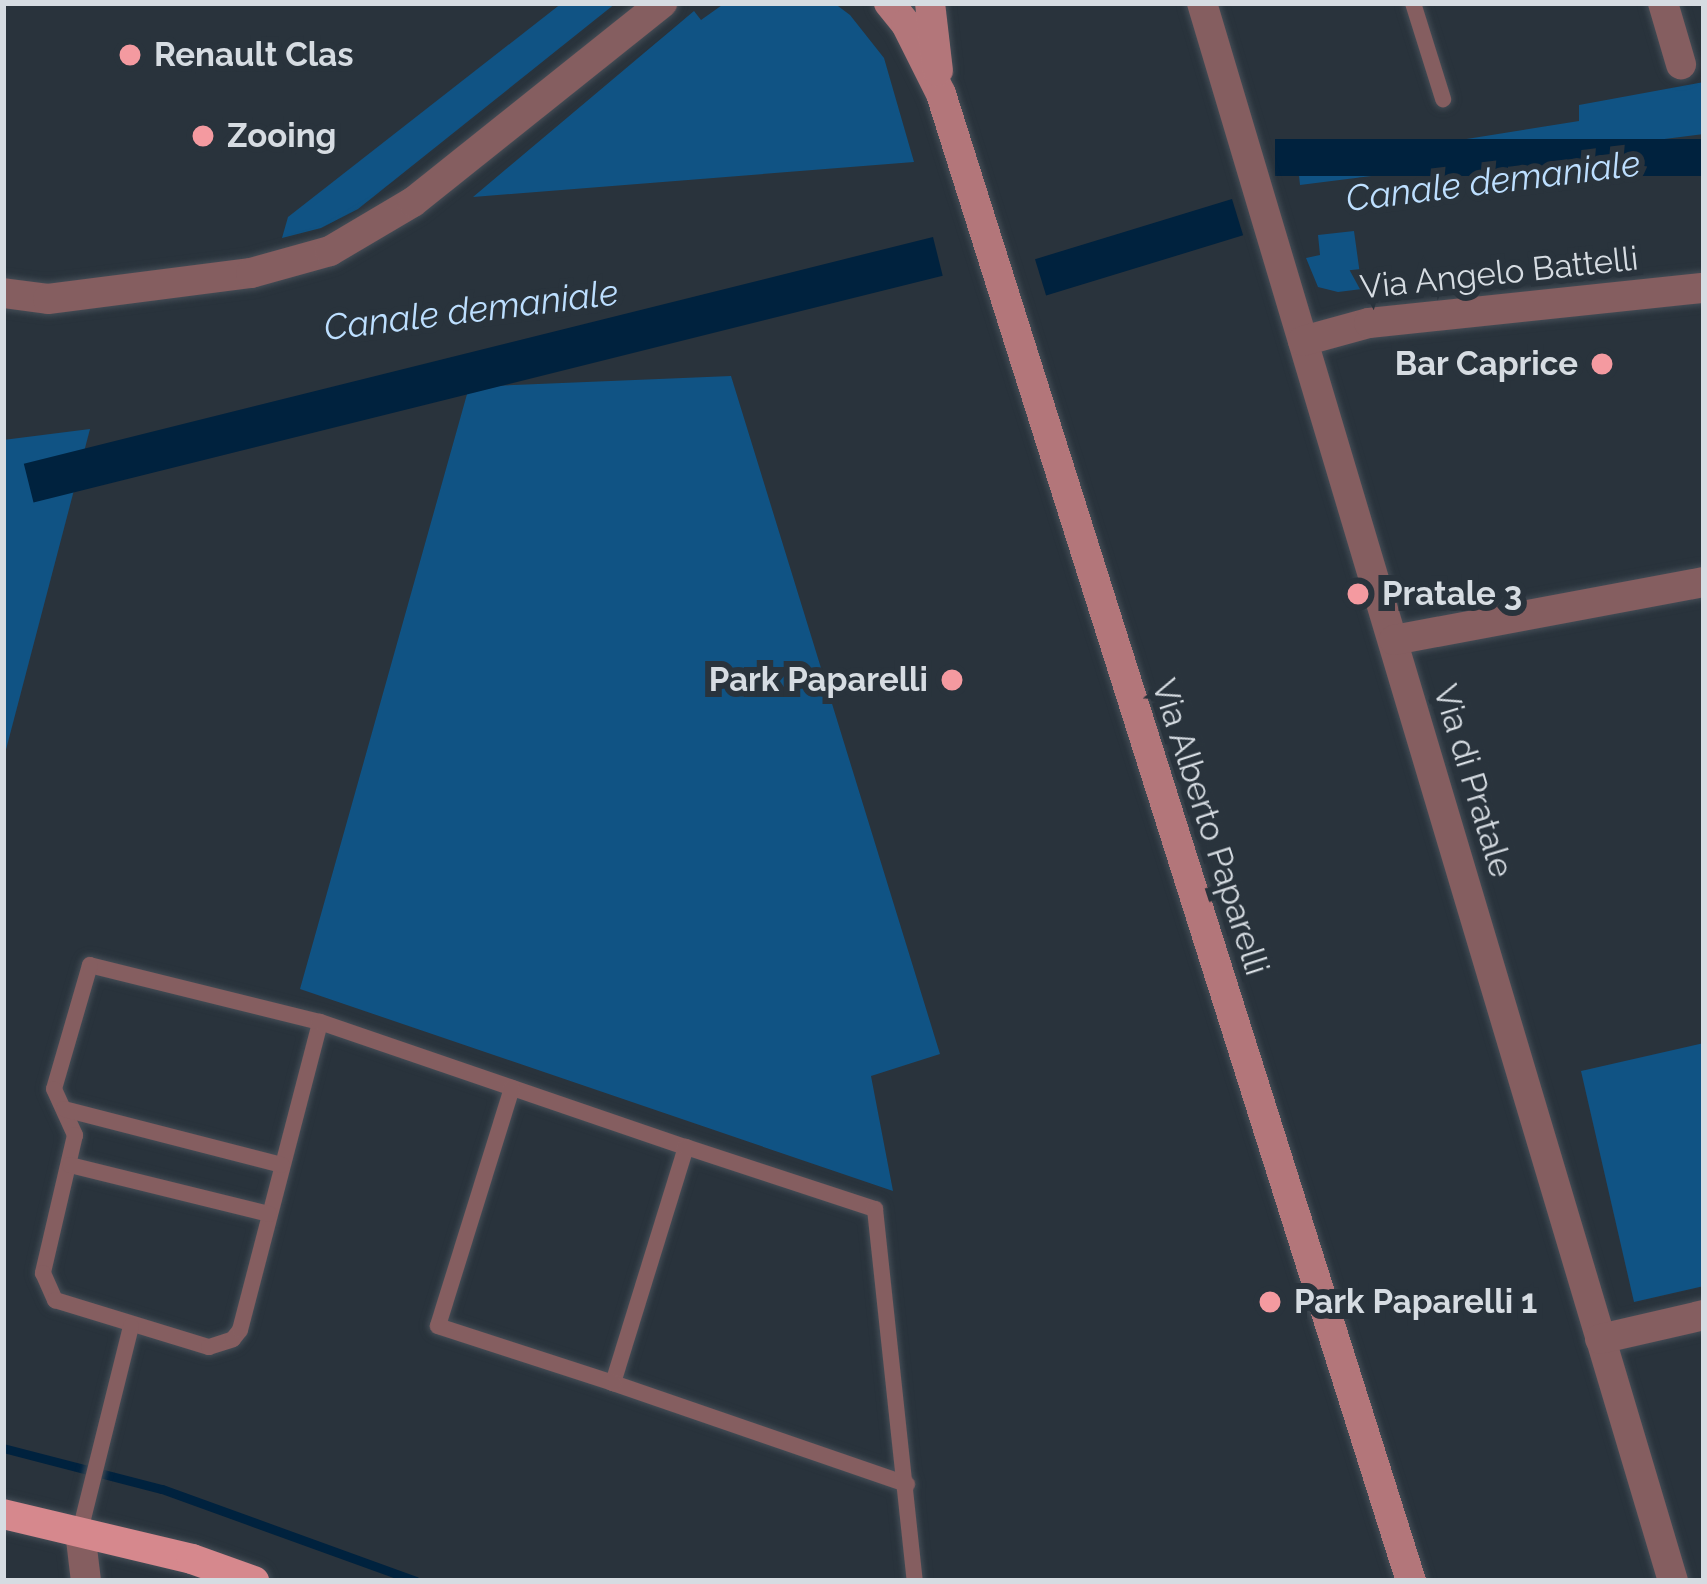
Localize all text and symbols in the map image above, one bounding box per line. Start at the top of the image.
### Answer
place label: Renault Clas [154,35,354,75]
marker: Renault Clas [117,42,143,68]
place label: Zooing [227,116,337,156]
marker: Zooing [190,123,216,149]
water label: Canale demaniale [1343,142,1643,220]
street label: Via Angelo Battelli [1357,239,1641,307]
water label: Canale demaniale [321,271,621,349]
place label: Bar Caprice [1394,344,1578,384]
marker: Bar Caprice [1589,351,1615,377]
place label: Pratale 3 [1382,574,1522,614]
marker: Pratale 3 [1345,581,1371,607]
place label: Park Paparelli [709,660,928,700]
marker: Park Paparelli [939,667,965,693]
street label: Via Alberto Paparelli [1143,674,1277,980]
street label: Via di Pratale [1425,680,1521,882]
place label: Park Paparelli 1 [1294,1282,1537,1322]
marker: Park Paparelli 1 [1257,1289,1283,1315]

